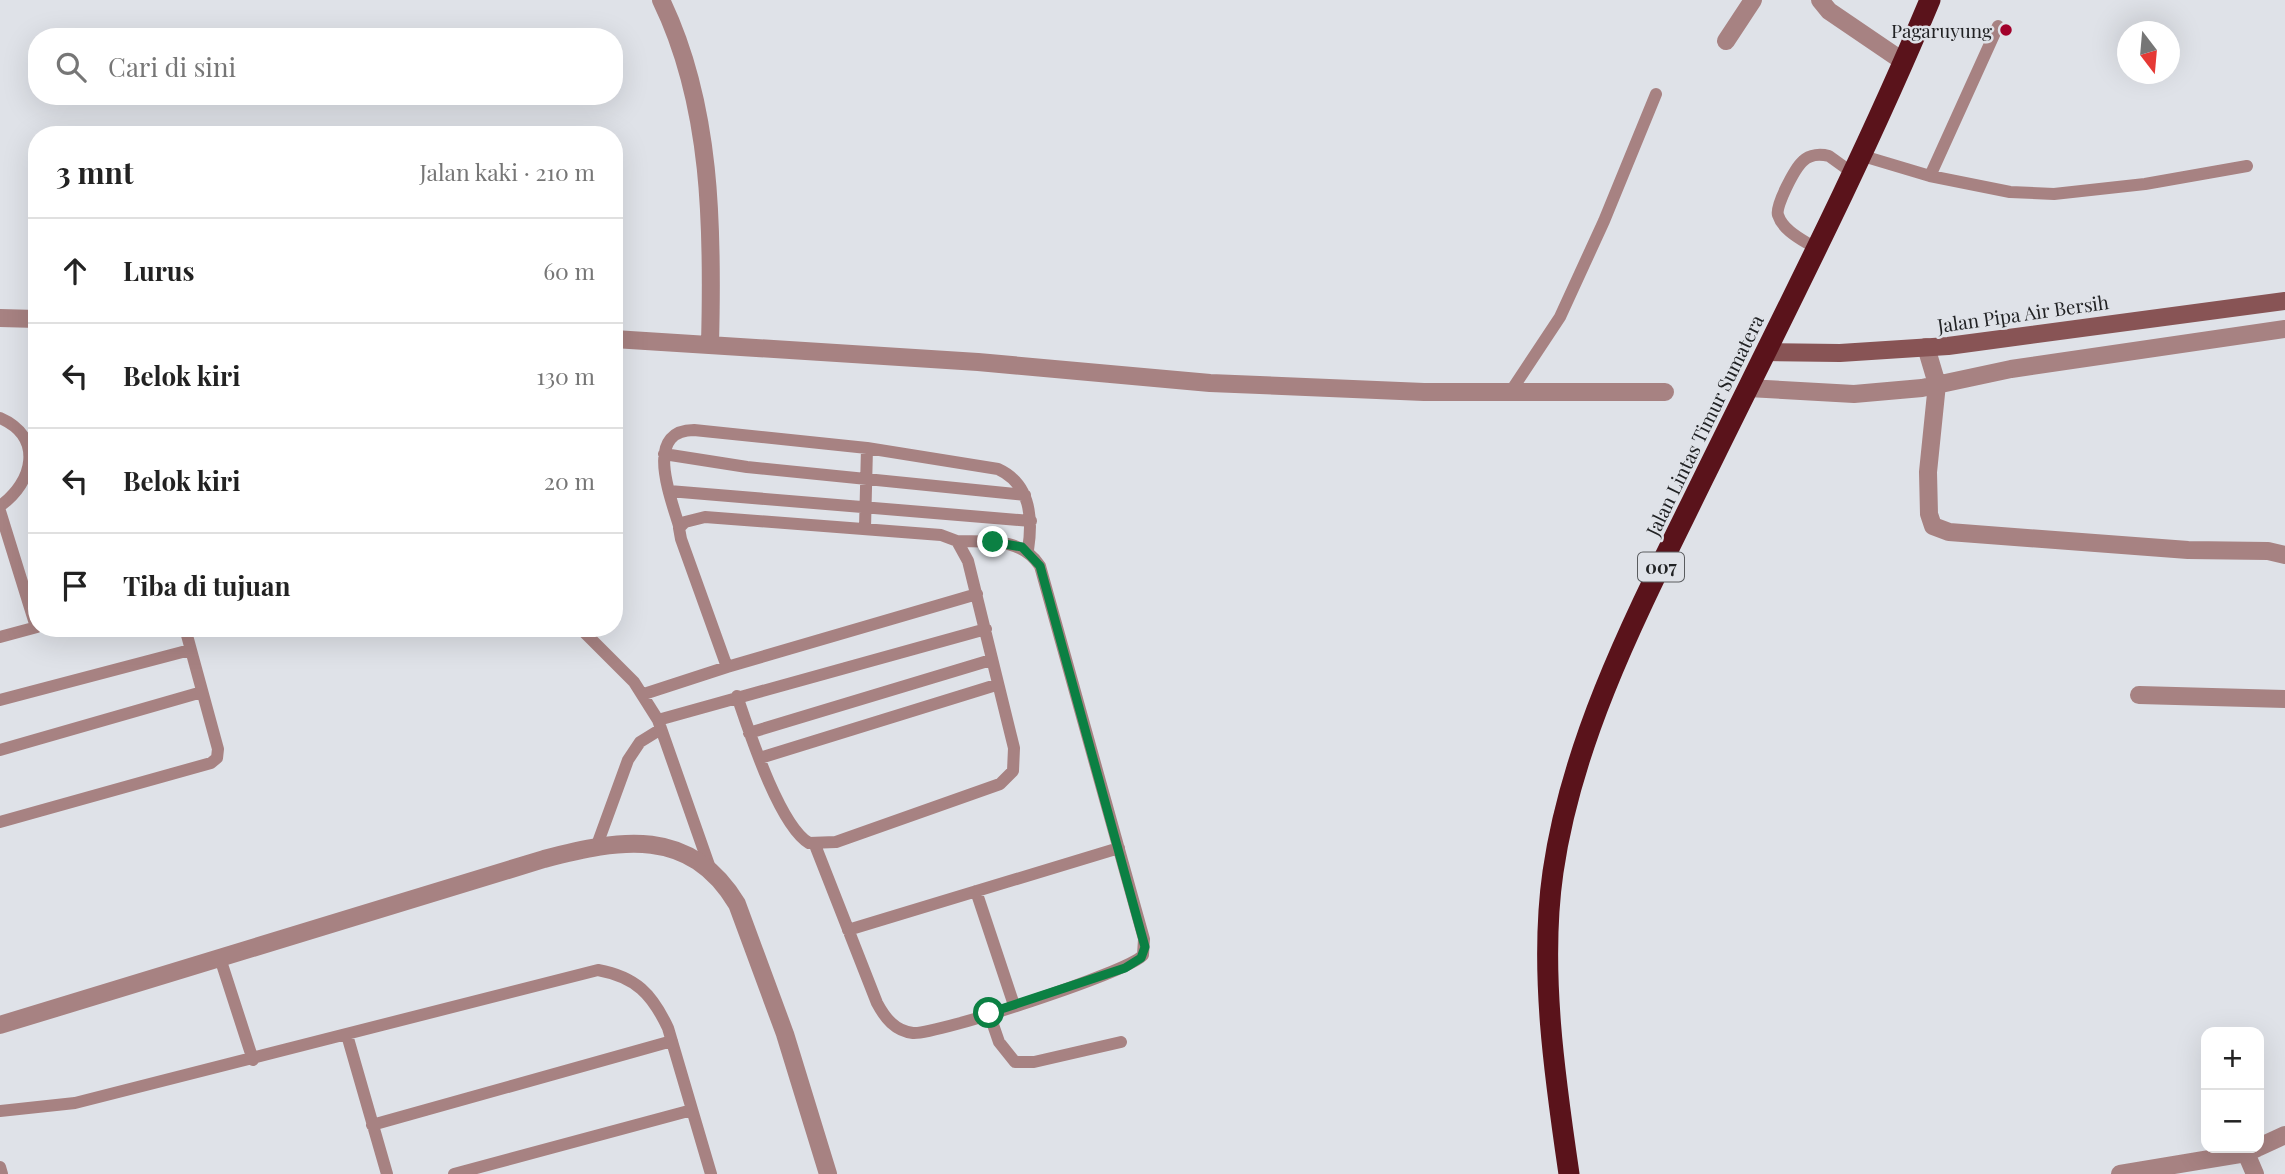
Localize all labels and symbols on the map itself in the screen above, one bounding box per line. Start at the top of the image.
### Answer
place label: Pagaruyung [1891,17,1992,43]
north arrow [2117,21,2180,84]
marker: Pagaruyung [1998,22,2014,38]
street label: Jalan Pipa Air Bersih [1935,288,2110,338]
street label: Jalan Lintas Timur Sumatera [1639,310,1769,541]
route end [977,526,1008,557]
road number: 007 [1638,552,1684,582]
route start [973,997,1004,1028]

